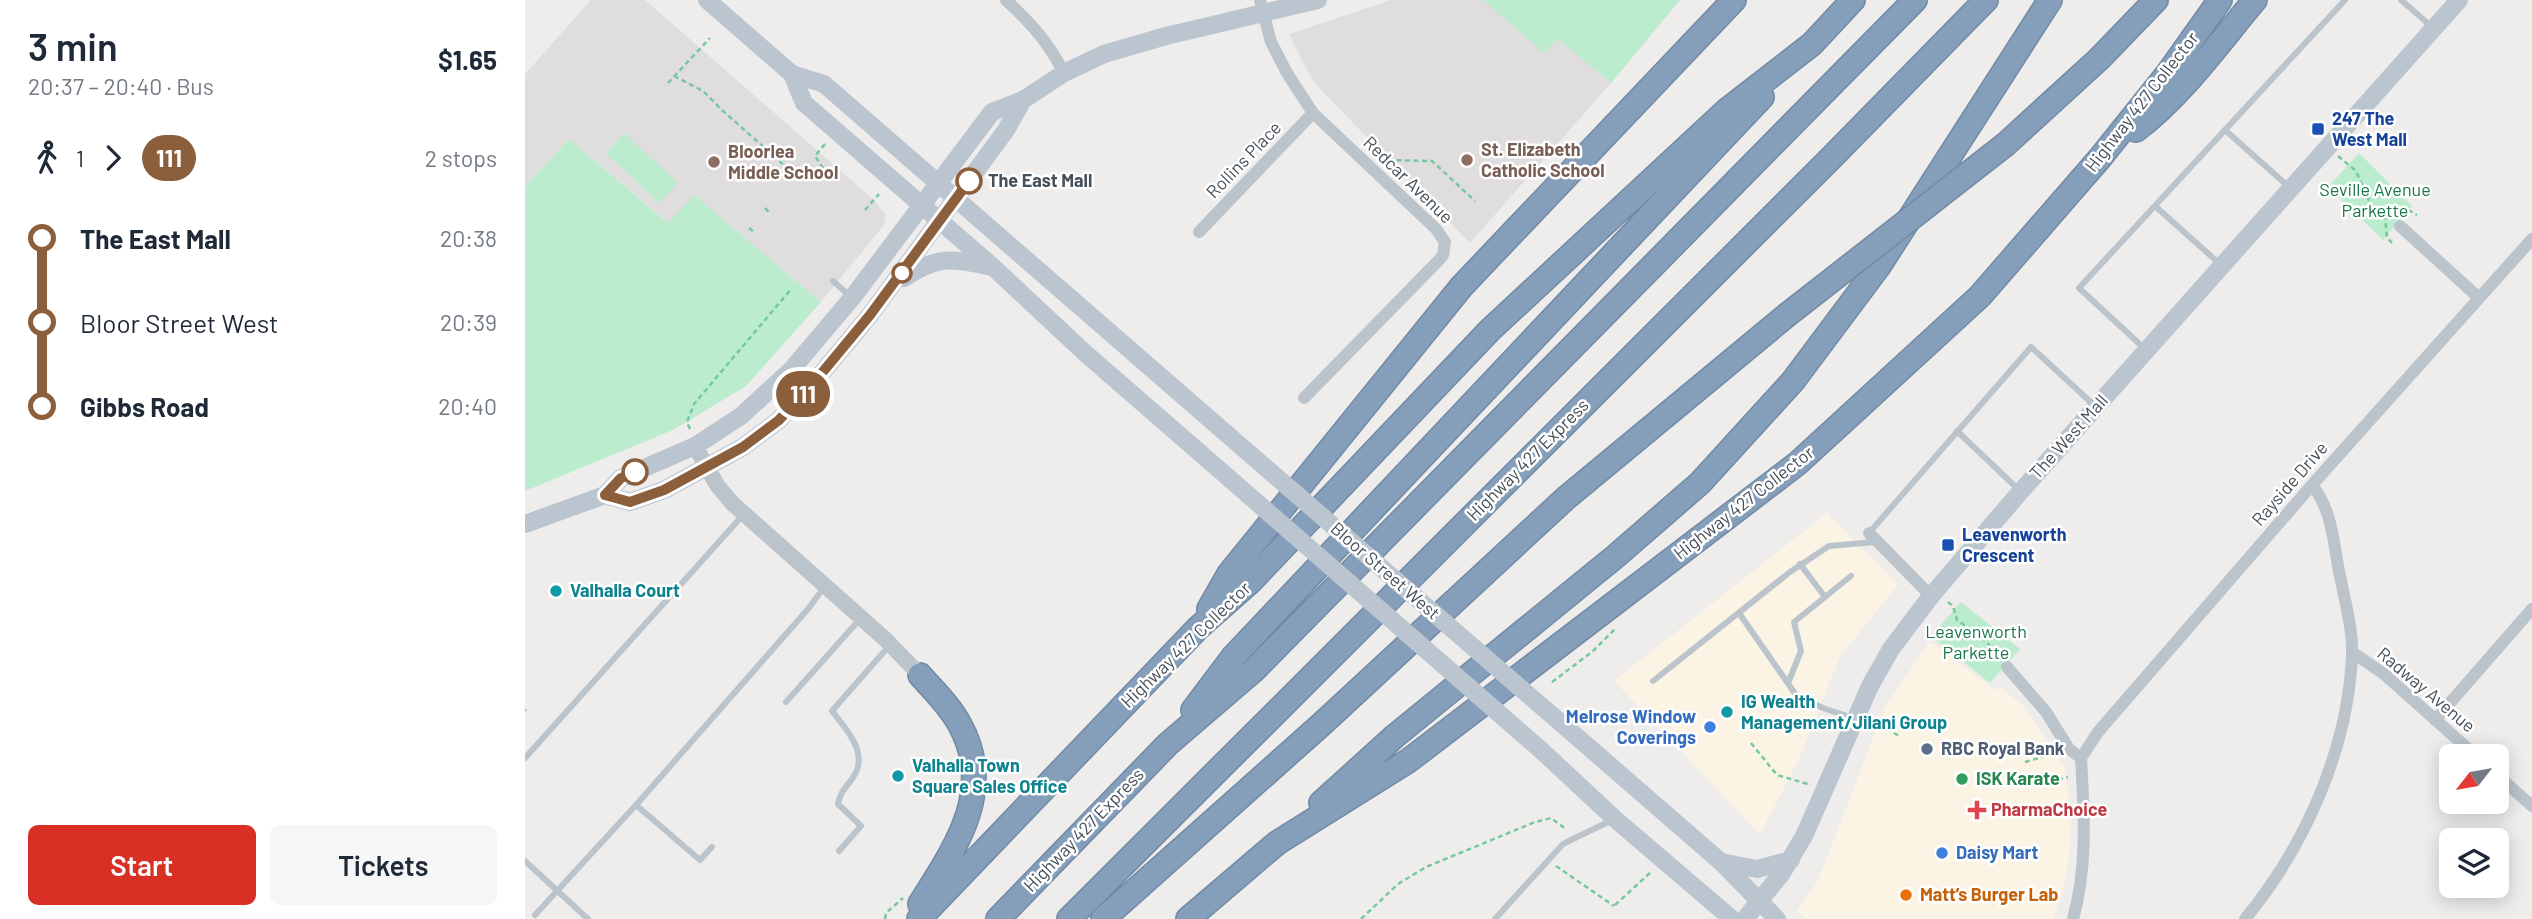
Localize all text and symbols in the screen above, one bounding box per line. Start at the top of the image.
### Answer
text: 3 min [28,23,118,69]
street label: Highway 427 Collector [2080,27,2203,176]
text: $1.65 [438,44,497,75]
text: 20:37 – 20:40 · Bus [28,72,214,100]
place label: 247 The West Mall [2332,107,2407,150]
street label: Rollins Place [1201,116,1285,202]
marker: 247 The West Mall [2310,121,2326,137]
street label: Redcar Avenue [1359,131,1458,228]
place label: St. Elizabeth Catholic School [1481,138,1605,181]
icon: walk [28,139,66,177]
icon: forward [94,139,132,177]
place label: Bloorlea Middle School [728,140,838,183]
text: 111 [156,143,182,172]
text: 1 [76,144,84,172]
text: 2 stops [425,144,497,172]
marker: St. Elizabeth Catholic School [1459,152,1475,168]
marker: Bloorlea Middle School [706,154,722,170]
marker: The East Mall [956,168,982,194]
place label: The East Mall [988,169,1092,191]
park label: Seville Avenue Parkette [2319,178,2431,221]
text: The East Mall [80,223,231,254]
text: 20:38 [440,224,497,252]
unlabelled marker [892,263,912,283]
text: Bloor Street West [80,307,279,338]
text: 20:39 [440,308,497,336]
line badge: 111 [763,371,843,417]
text: 111 [790,379,816,408]
street label: The West Mall [2024,389,2112,483]
text: Gibbs Road [80,391,209,422]
text: 20:40 [438,392,497,420]
street label: Highway 427 Express [1462,394,1593,525]
street label: Rayside Drive [2247,437,2332,530]
street label: Highway 427 Collector [1669,440,1818,564]
unlabelled marker [622,459,648,485]
street label: Bloor Street West [1327,517,1445,624]
place label: Leavenworth Crescent [1962,523,2067,566]
marker: Leavenworth Crescent [1940,537,1956,553]
street label: Highway 427 Collector [1116,576,1255,712]
place label: Valhalla Court [570,579,680,601]
marker: Valhalla Court [548,583,564,599]
park label: Leavenworth Parkette [1925,620,2027,663]
street label: Radway Avenue [2373,642,2480,737]
place label: IG Wealth Management/Jilani Group [1741,690,1947,733]
marker: IG Wealth Management/Jilani Group [1719,704,1735,720]
place label: Melrose Window Coverings [1566,705,1696,748]
marker: Melrose Window Coverings [1702,719,1718,735]
place label: RBC Royal Bank [1941,737,2065,759]
marker: RBC Royal Bank [1919,741,1935,757]
north arrow [2439,744,2509,814]
map controls [2439,744,2509,898]
place label: Valhalla Town Square Sales Office [912,754,1067,797]
street label: Highway 427 Express [1019,763,1148,896]
place label: ISK Karate [1976,767,2060,789]
marker: Valhalla Town Square Sales Office [890,768,906,784]
marker: ISK Karate [1954,771,1970,787]
place label: PharmaChoice [1991,798,2107,820]
marker: PharmaChoice [1969,802,1985,818]
button: Start [28,825,256,905]
button: Tickets [270,825,497,905]
button: layers [2439,828,2509,898]
place label: Daisy Mart [1956,841,2039,863]
marker: Daisy Mart [1934,845,1950,861]
place label: Matt’s Burger Lab [1920,883,2058,905]
marker: Matt’s Burger Lab [1898,887,1914,903]

